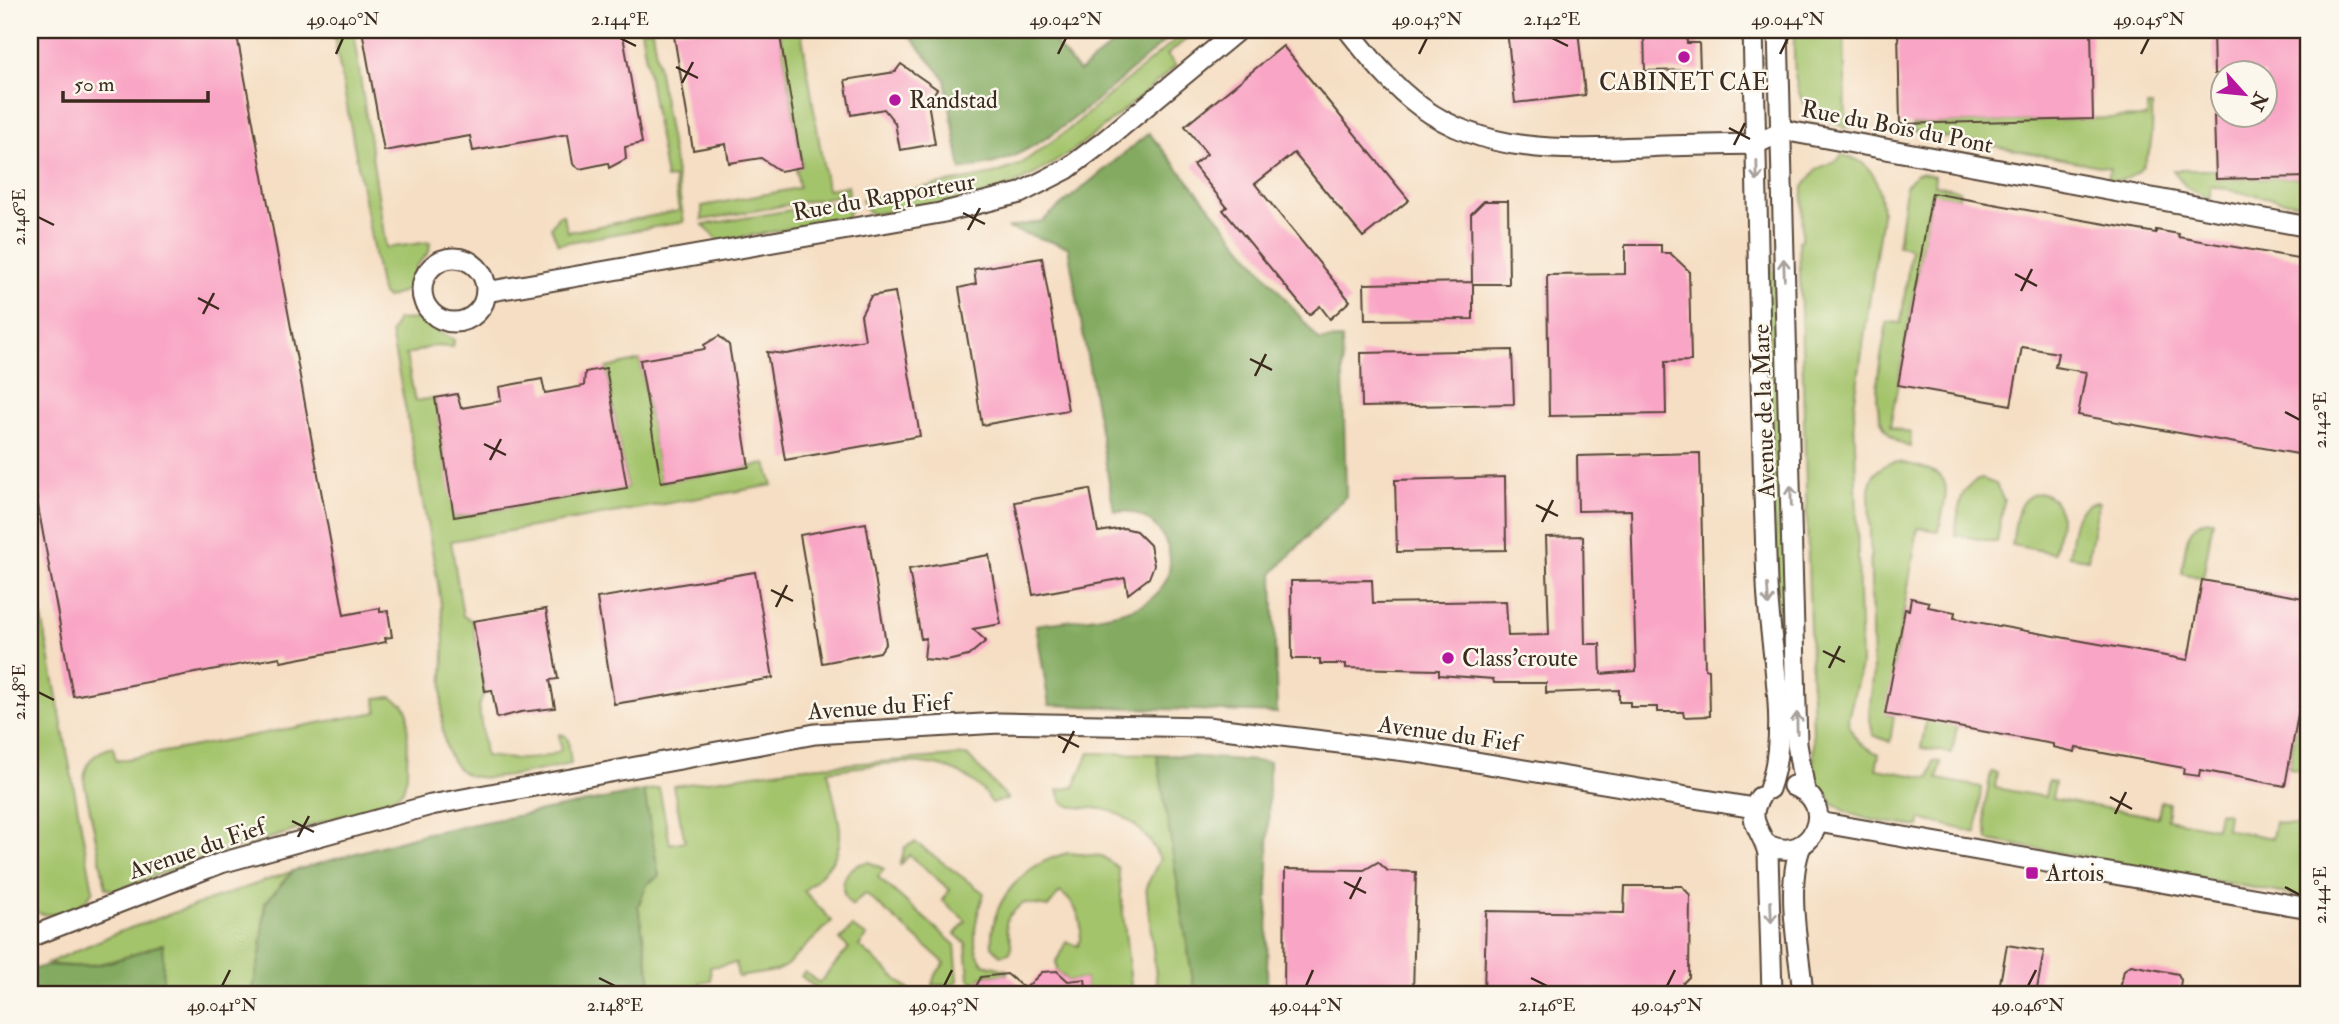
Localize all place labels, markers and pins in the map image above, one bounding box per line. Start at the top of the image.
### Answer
marker: CABINET CAE [1676,49,1692,65]
place label: CABINET CAE [1599,67,1769,98]
place label: Randstad [909,85,998,116]
marker: Randstad [887,92,903,108]
place label: Class'croute [1462,643,1578,674]
marker: Class'croute [1440,650,1456,666]
place label: Artois [2045,858,2104,889]
marker: Artois [2024,865,2040,881]

